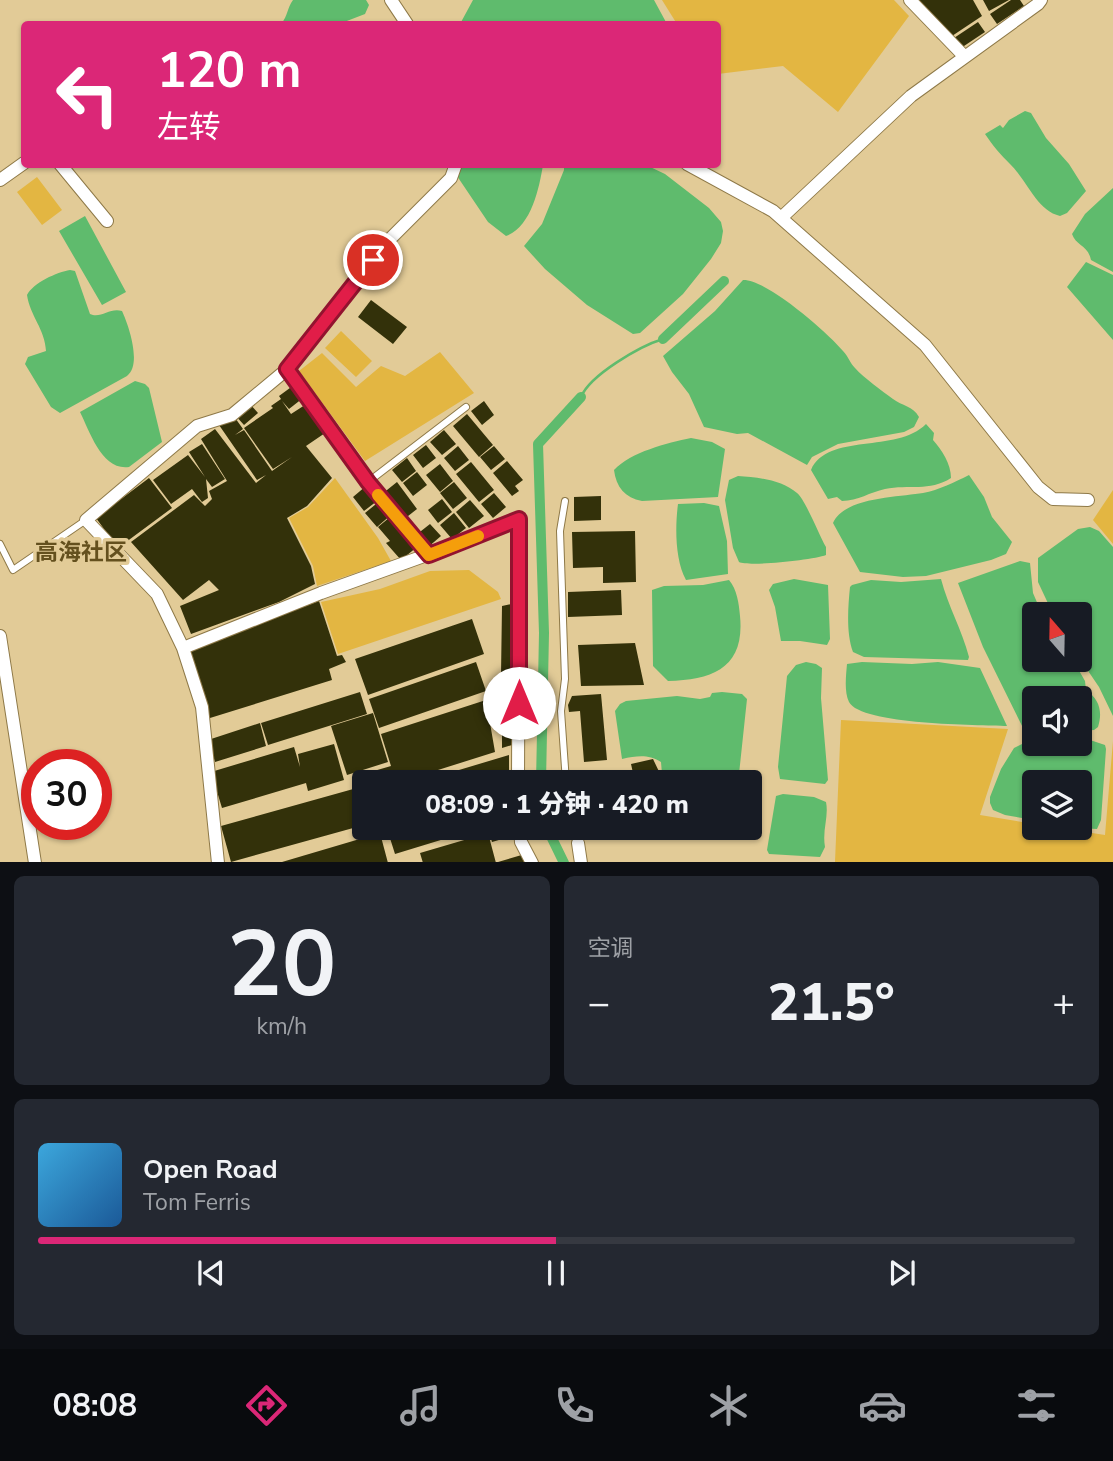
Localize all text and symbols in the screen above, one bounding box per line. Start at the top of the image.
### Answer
text: 120 m [157,37,301,104]
icon: left [42,49,133,140]
text: 左转 [157,106,221,149]
pin [343,230,403,290]
icon: arrive [354,241,392,279]
district label: 高海社区 [35,537,127,568]
north arrow [1022,602,1092,672]
map controls [1022,602,1092,840]
position arrow [482,666,556,740]
button: sound [1022,686,1092,756]
speed limit sign: 30 [21,749,112,840]
button: layers [1022,770,1092,840]
text: 08:09 · 1 分钟 · 420 m [425,787,689,822]
text: 20 [227,903,336,1027]
text: 空调 [588,933,634,964]
text: 21.5° [768,967,895,1038]
text: − [588,978,610,1029]
text: + [1052,978,1075,1029]
text: km/h [256,1011,307,1042]
text: Open Road [143,1152,278,1187]
text: Tom Ferris [143,1187,251,1218]
icon: previous [192,1254,230,1292]
icon: pause [537,1254,575,1292]
icon: next [883,1254,921,1292]
icon: directions [242,1381,291,1430]
icon: music [396,1381,445,1430]
icon: phone [550,1381,599,1430]
icon: climate [704,1381,753,1430]
icon: car [858,1381,907,1430]
icon: filters [1012,1381,1061,1430]
text: 08:08 [52,1384,137,1427]

